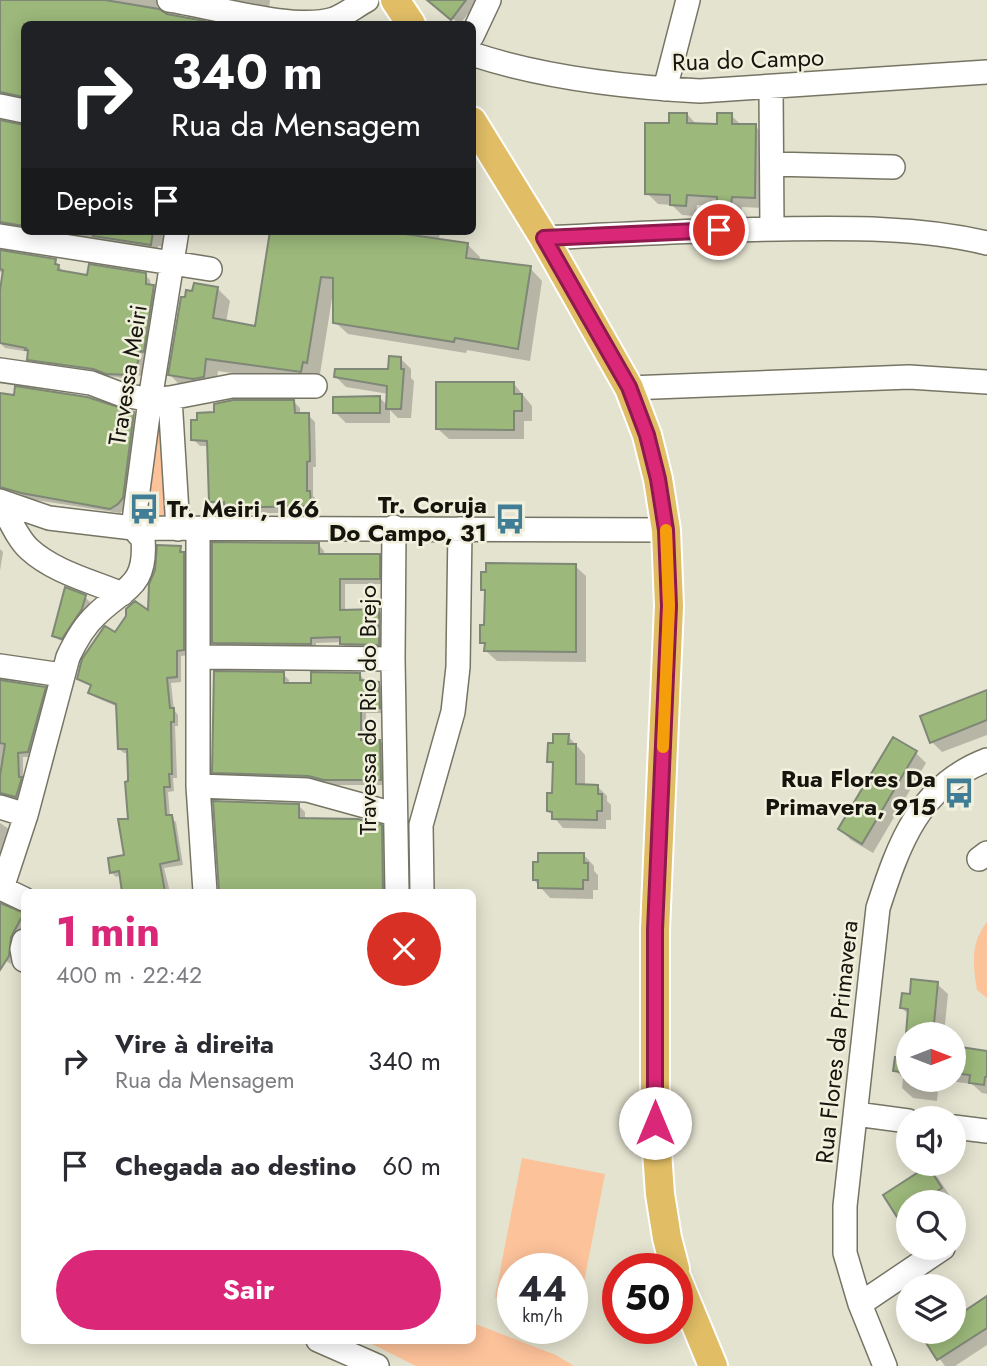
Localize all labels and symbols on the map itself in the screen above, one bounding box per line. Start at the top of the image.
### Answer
street label: Rua do Campo [671,39,825,80]
pin [689,200,749,260]
street label: Travessa Meiri [99,302,156,448]
place label: Tr. Coruja Do Campo, 31 [329,487,487,550]
place label: Tr. Meiri, 166 [167,491,319,526]
bus stop icon: Tr. Meiri, 166 [127,492,161,526]
bus stop icon: Tr. Coruja Do Campo, 31 [493,502,527,536]
street label: Travessa do Rio do Brejo [350,585,385,835]
place label: Rua Flores Da Primavera, 915 [765,761,936,824]
bus stop icon: Rua Flores Da Primavera, 915 [942,776,976,810]
street label: Rua Flores da Primavera [806,919,867,1165]
north arrow [896,1022,966,1092]
position arrow [618,1086,692,1160]
speed limit sign: 50 [602,1253,693,1344]

